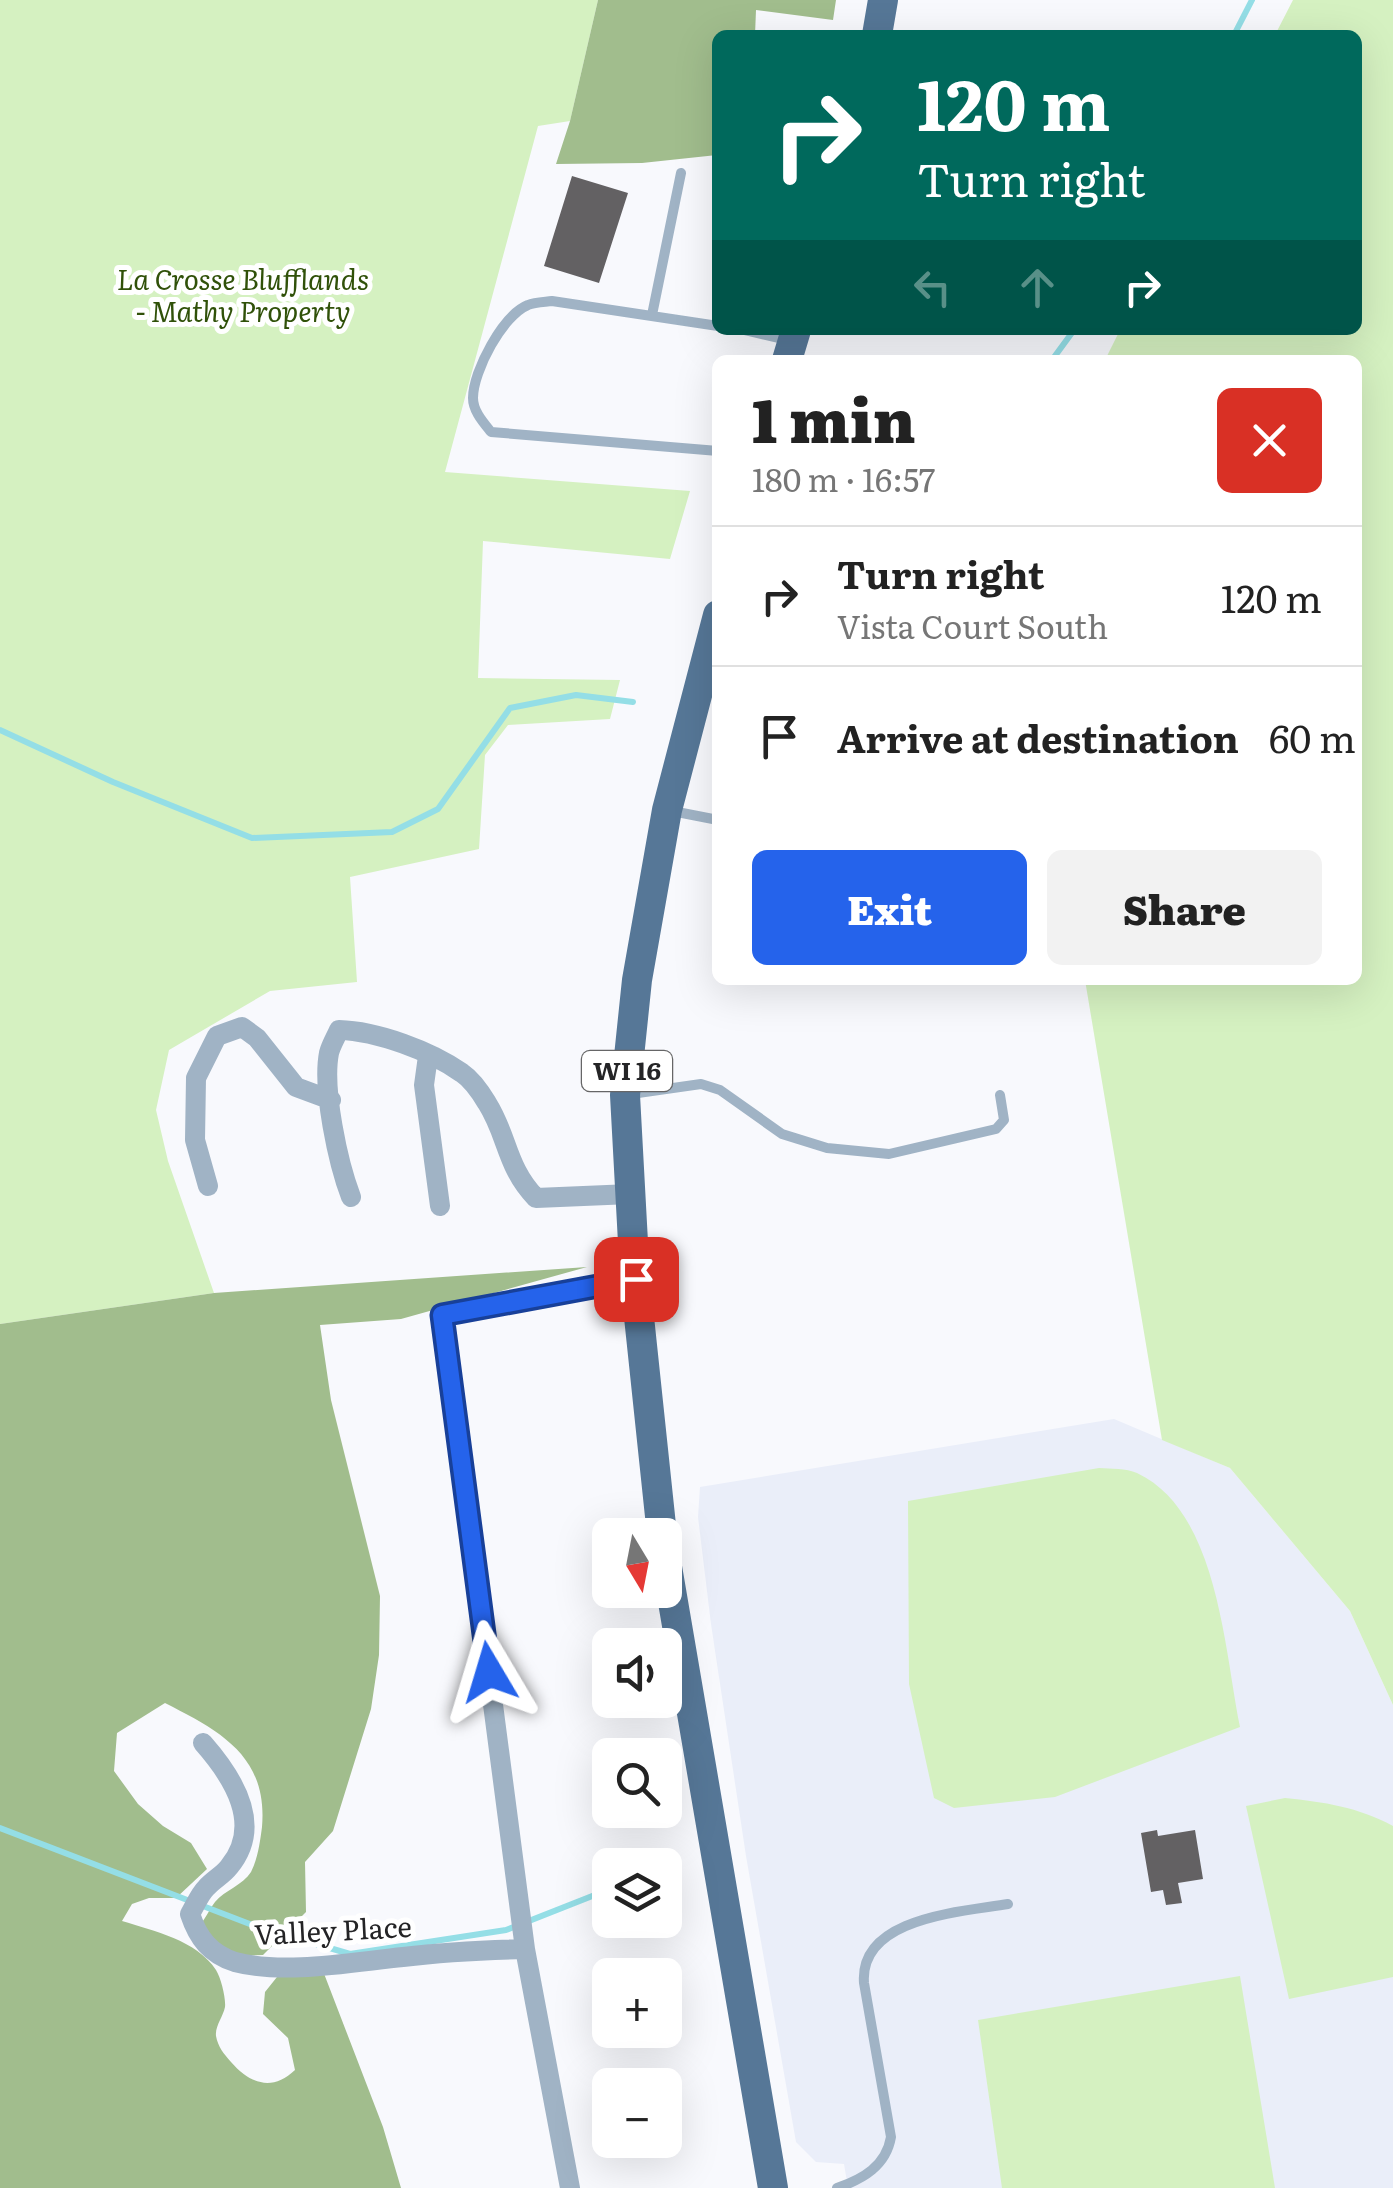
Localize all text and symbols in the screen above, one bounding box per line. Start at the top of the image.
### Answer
text: 120 m [917,49,1110,153]
icon: right [752,70,882,200]
text: Turn right [917,144,1145,211]
park label: La Crosse Blufflands - Mathy Property [117,257,369,331]
icon: left [905,260,960,315]
icon: ahead [1010,260,1065,315]
icon: right [1115,260,1170,315]
text: 1 min [752,372,916,461]
button: close [1217,388,1322,493]
text: 180 m · 16:57 [752,454,935,502]
text: Turn right [837,544,1044,601]
text: 120 m [1221,568,1322,625]
icon: right [752,569,807,624]
text: Vista Court South [837,601,1108,649]
text: Arrive at destination [837,708,1239,765]
text: 60 m [1269,708,1356,765]
icon: arrive [752,709,807,764]
button: Exit [752,850,1027,965]
button: Share [1047,850,1322,965]
road number: WI 16 [582,1051,672,1091]
pin [594,1237,679,1322]
icon: arrive [609,1252,664,1307]
north arrow [592,1518,682,1608]
map controls [592,1518,682,2158]
position arrow [437,1620,541,1724]
button: sound [592,1628,682,1718]
button: search [592,1738,682,1828]
button: layers [592,1848,682,1938]
street label: Valley Place [253,1904,413,1954]
button: + [592,1958,682,2048]
button: − [592,2068,682,2158]

